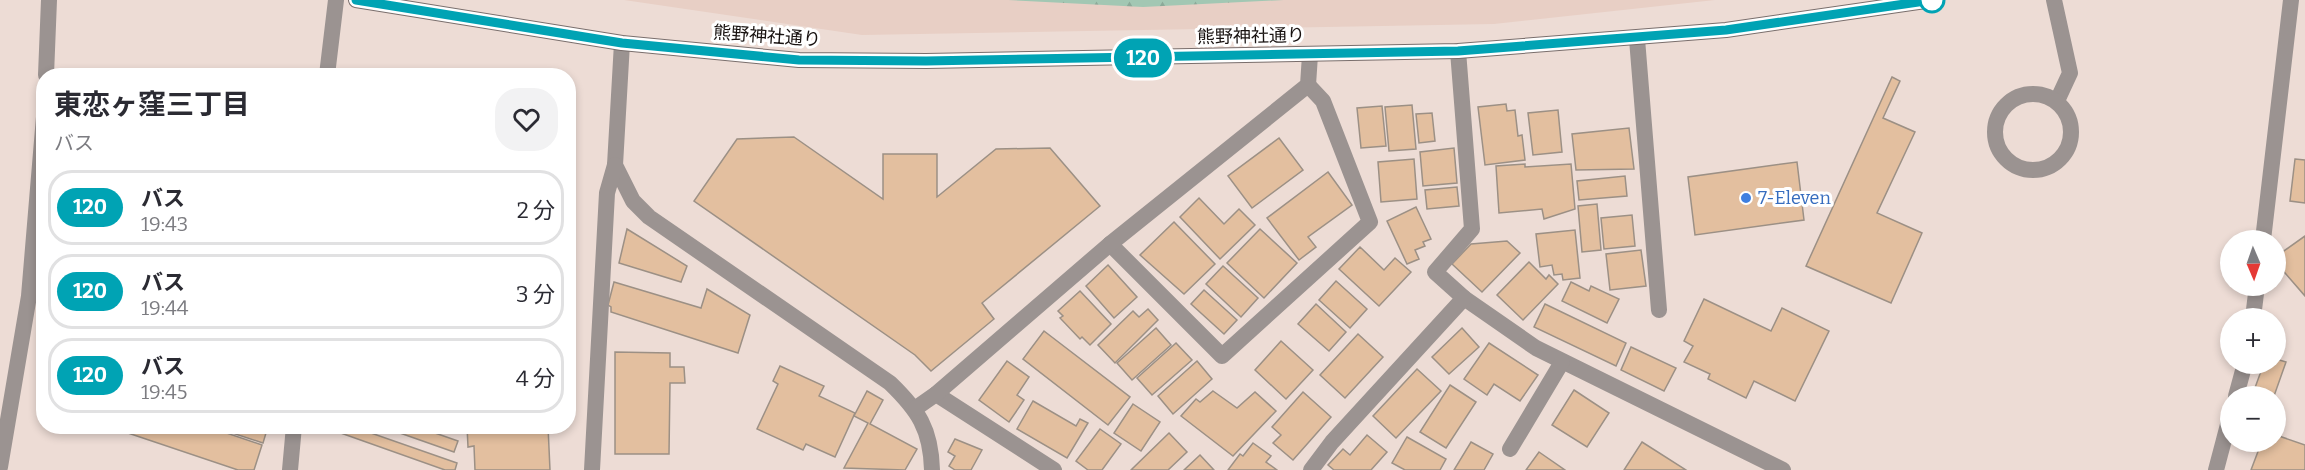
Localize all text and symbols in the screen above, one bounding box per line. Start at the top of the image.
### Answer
unlabelled marker [1919,0,1945,13]
street label: 熊野神社通り [712,21,822,51]
street label: 熊野神社通り [1197,24,1305,48]
line badge: 120 [1108,38,1178,78]
text: 120 [1126,45,1160,71]
text: 東恋ヶ窪三丁目 [54,88,250,121]
button: heart [495,88,558,151]
text: バス [54,131,94,155]
text: バス [141,185,185,212]
place label: 7-Eleven [1758,187,1831,209]
marker: 7-Eleven [1739,191,1753,205]
text: 120 [73,194,107,220]
text: 2 分 [517,197,555,224]
text: 19:43 [141,212,188,236]
north arrow [2220,230,2286,296]
map controls [2220,230,2286,452]
text: バス [141,269,185,296]
text: 120 [73,278,107,304]
text: 3 分 [516,281,555,308]
text: 19:44 [141,296,189,320]
button: + [2220,308,2286,374]
text: バス [141,353,185,380]
text: 120 [73,362,107,388]
text: 4 分 [516,365,555,392]
text: 19:45 [141,380,187,404]
button: − [2220,386,2286,452]

